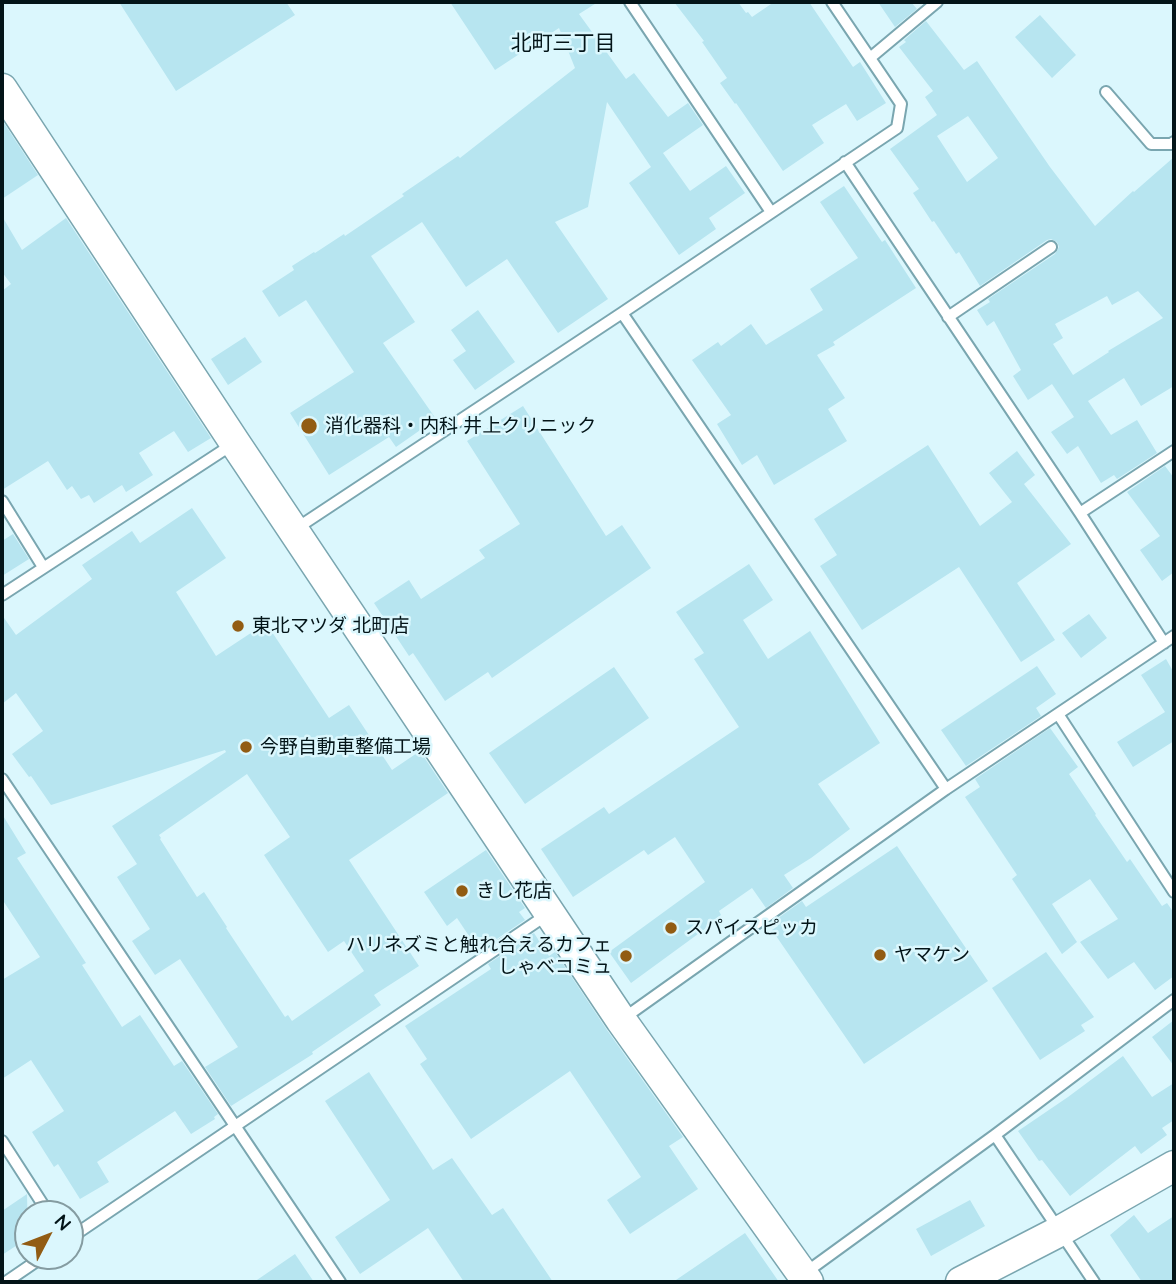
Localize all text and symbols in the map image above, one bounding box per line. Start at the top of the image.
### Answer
district label: 北町三丁目 [511,31,615,57]
place label: 消化器科・内科 井上クリニック [325,415,596,437]
marker: 消化器科・内科 井上クリニック [299,416,319,436]
place label: 東北マツダ 北町店 [252,615,409,637]
marker: 東北マツダ 北町店 [230,618,246,634]
place label: 今野自動車整備工場 [260,736,431,758]
marker: 今野自動車整備工場 [238,739,254,755]
place label: きし花店 [476,880,552,902]
marker: きし花店 [454,883,470,899]
place label: スパイスピッカ [685,917,818,939]
marker: スパイスピッカ [663,920,679,936]
place label: ハリネズミと触れ合えるカフェ しゃべコミュ [346,934,612,978]
place label: ヤマケン [894,944,970,966]
marker: ヤマケン [872,947,888,963]
marker: ハリネズミと触れ合えるカフェ しゃべコミュ [618,948,634,964]
north arrow [14,1200,84,1270]
text: N [50,1209,77,1236]

